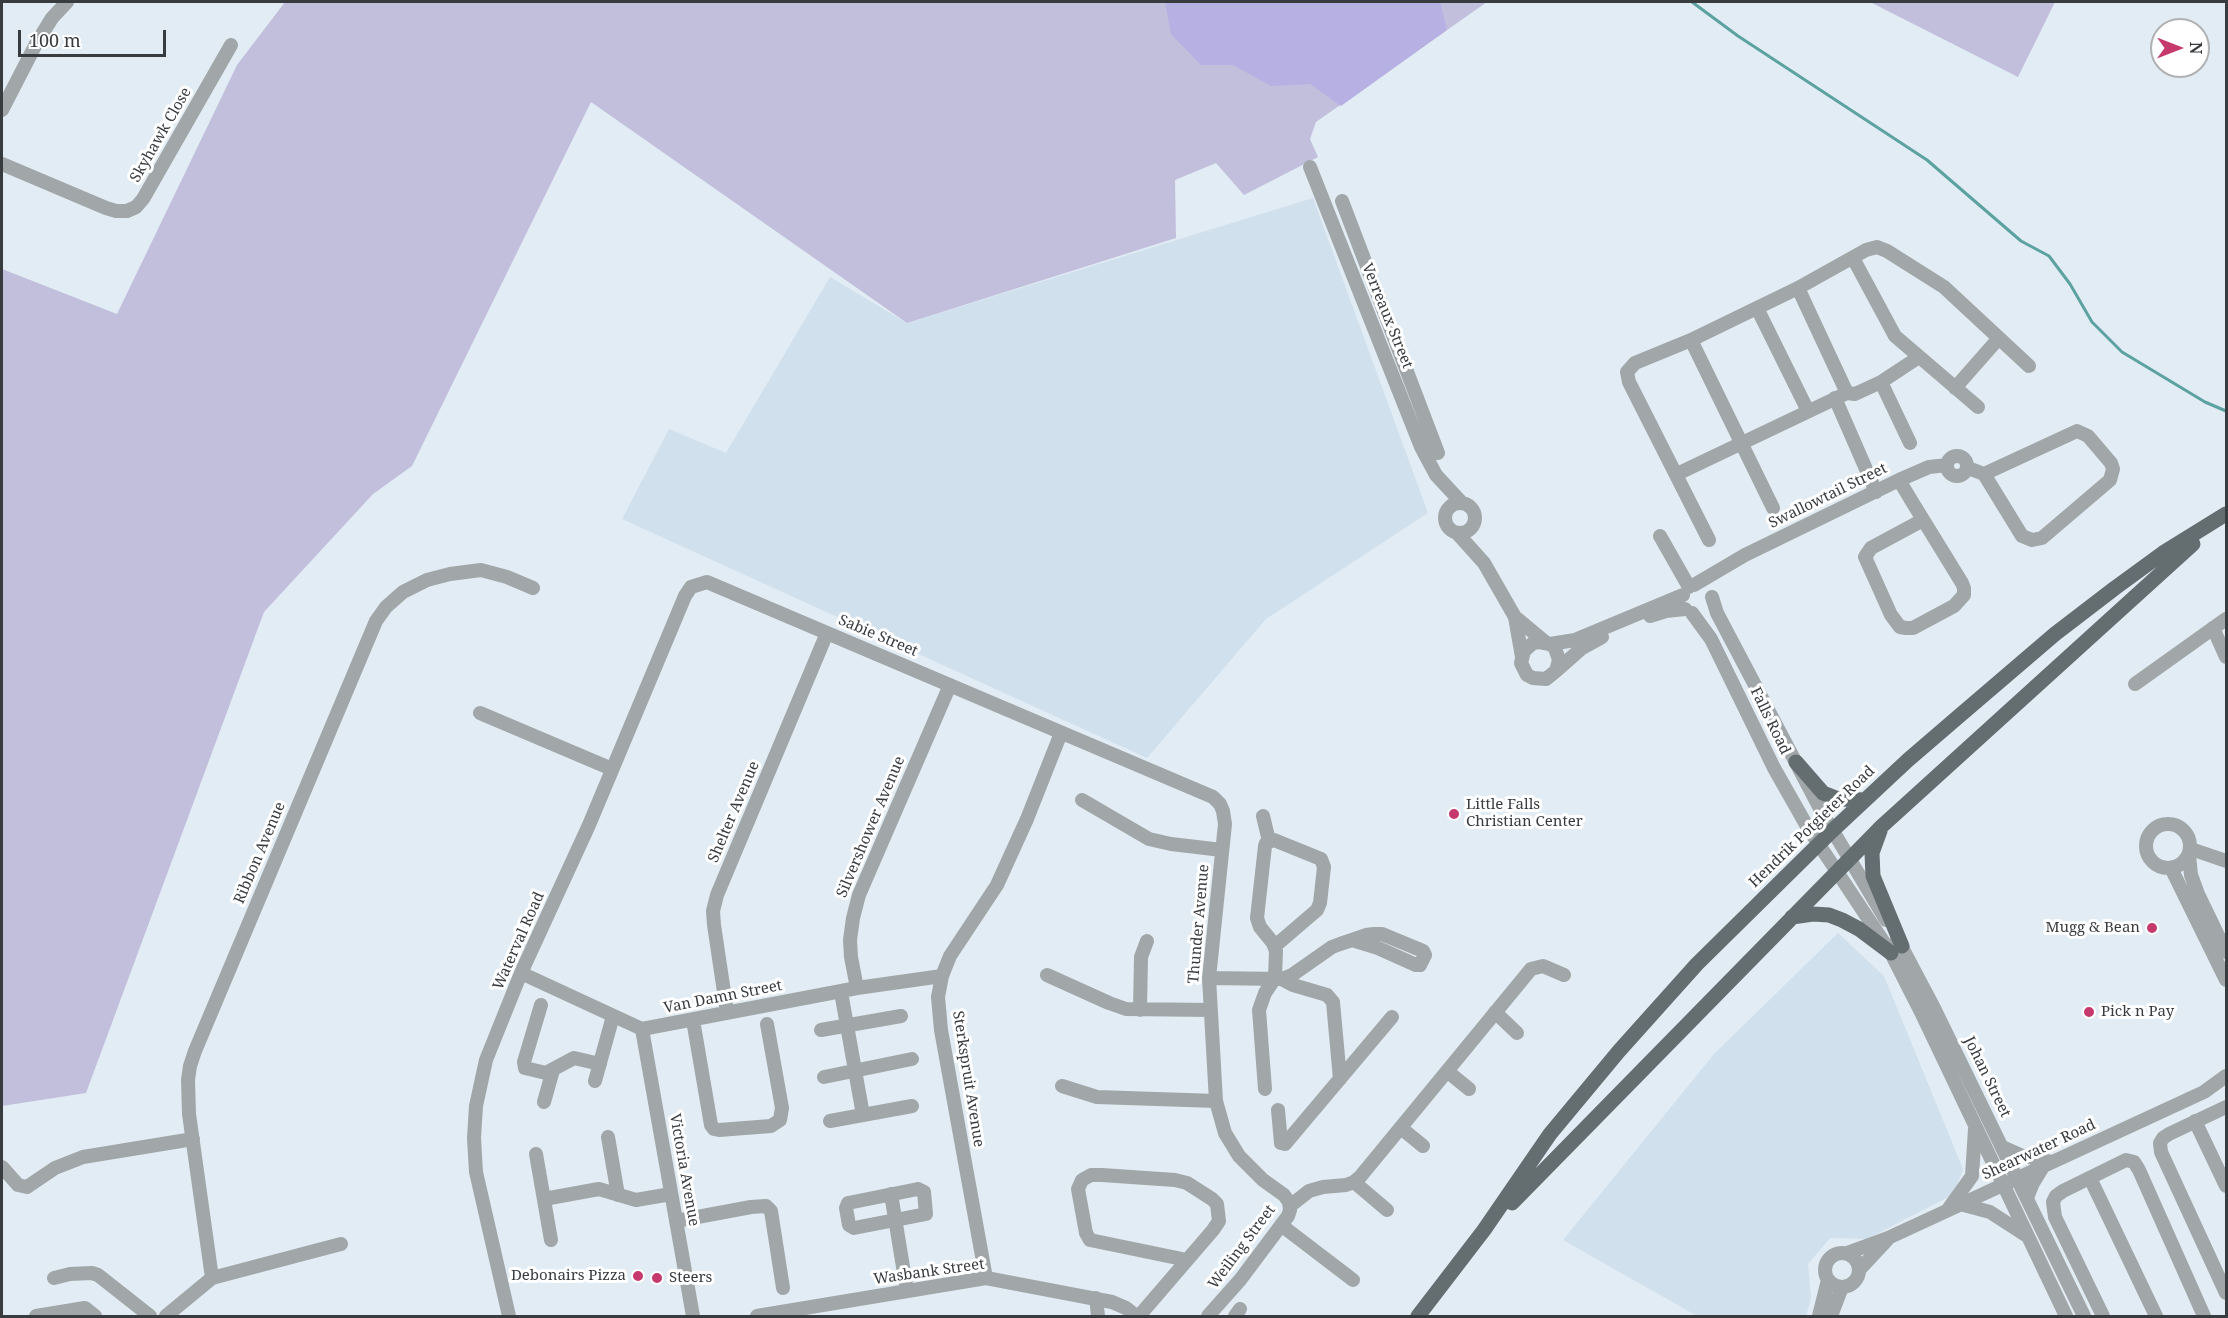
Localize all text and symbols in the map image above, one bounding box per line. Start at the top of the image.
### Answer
scale bar [21,18,170,56]
north arrow [2150,18,2210,78]
text: 100 m [29,28,81,52]
text: N [2185,42,2207,54]
street label: Skyhawk Close [127,84,195,186]
street label: Verreaux Street [1358,261,1416,371]
street label: Swallowtail Street [1766,460,1890,532]
street label: Sabie Street [836,611,920,661]
street label: Falls Road [1746,684,1794,758]
street label: Silvershower Avenue [833,754,909,900]
street label: Shelter Avenue [705,759,763,865]
street label: Hendrik Potgieter Road [1745,762,1879,892]
place label: Little Falls Christian Center [1466,796,1583,831]
street label: Ribbon Avenue [230,799,290,907]
marker: Little Falls Christian Center [1447,807,1461,821]
street label: Thunder Avenue [1185,864,1213,984]
street label: Waterval Road [489,889,549,993]
place label: Mugg & Bean [2045,919,2140,937]
marker: Mugg & Bean [2145,921,2159,935]
street label: Van Damn Street [662,977,784,1017]
place label: Pick n Pay [2101,1003,2174,1021]
marker: Pick n Pay [2082,1005,2096,1019]
street label: Sterkspruit Avenue [948,1010,988,1148]
street label: Johan Street [1960,1034,2014,1120]
street label: Victoria Avenue [665,1112,703,1228]
street label: Shearwater Road [1979,1116,2099,1184]
street label: Weiling Street [1205,1201,1279,1293]
street label: Wasbank Street [872,1255,986,1289]
place label: Debonairs Pizza [511,1267,626,1285]
marker: Debonairs Pizza [631,1269,645,1283]
place label: Steers [669,1269,712,1287]
marker: Steers [650,1271,664,1285]

